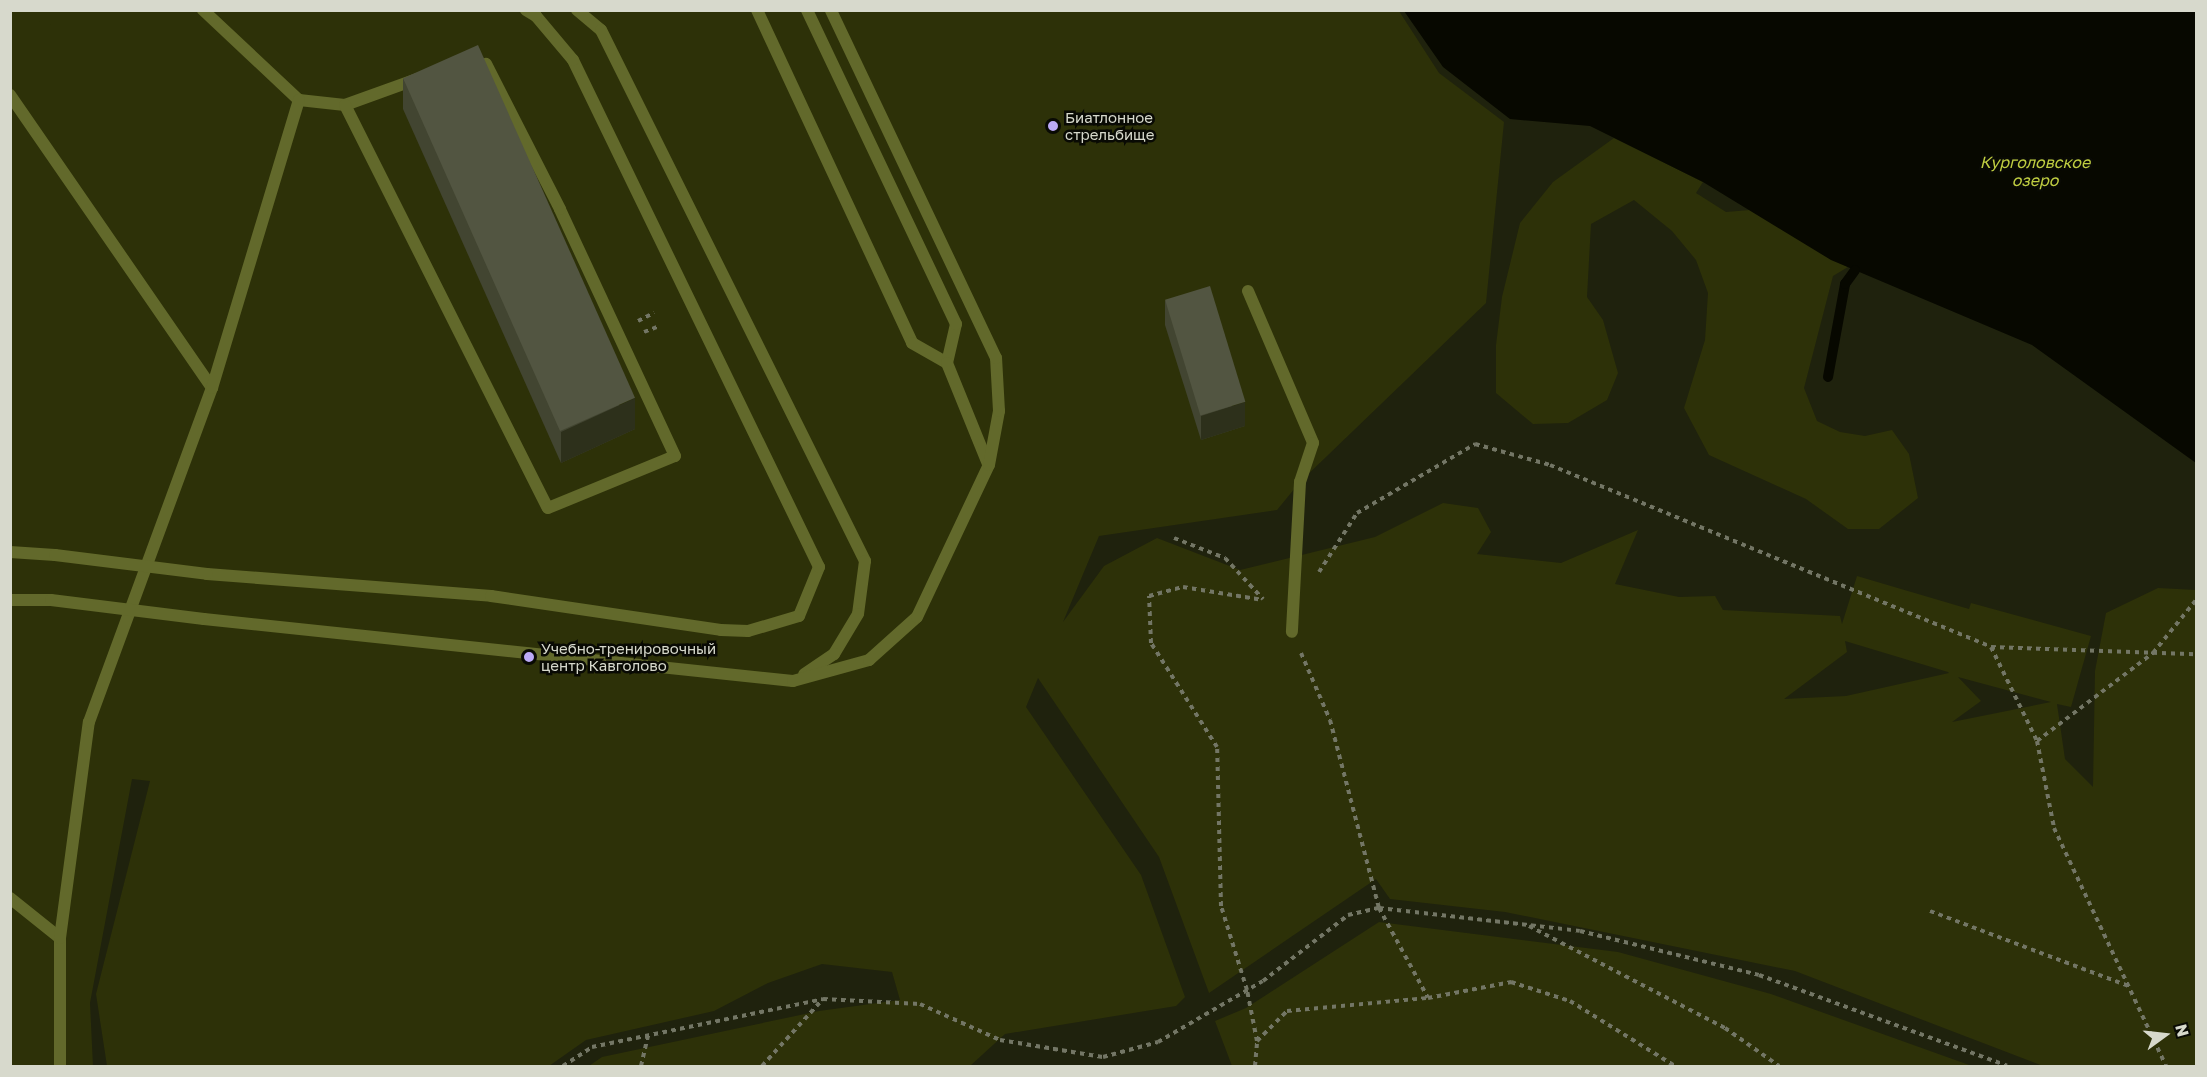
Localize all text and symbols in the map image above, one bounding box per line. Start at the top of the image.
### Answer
place label: Биатлонное стрельбище [1065,108,1154,143]
marker: Биатлонное стрельбище [1046,119,1060,133]
water label: Курголовское озеро [1980,152,2090,190]
place label: Учебно-тренировочный центр Кавголово [541,639,716,674]
marker: Учебно-тренировочный центр Кавголово [522,650,536,664]
north arrow [2135,1005,2195,1065]
text: N [2171,1022,2194,1039]

